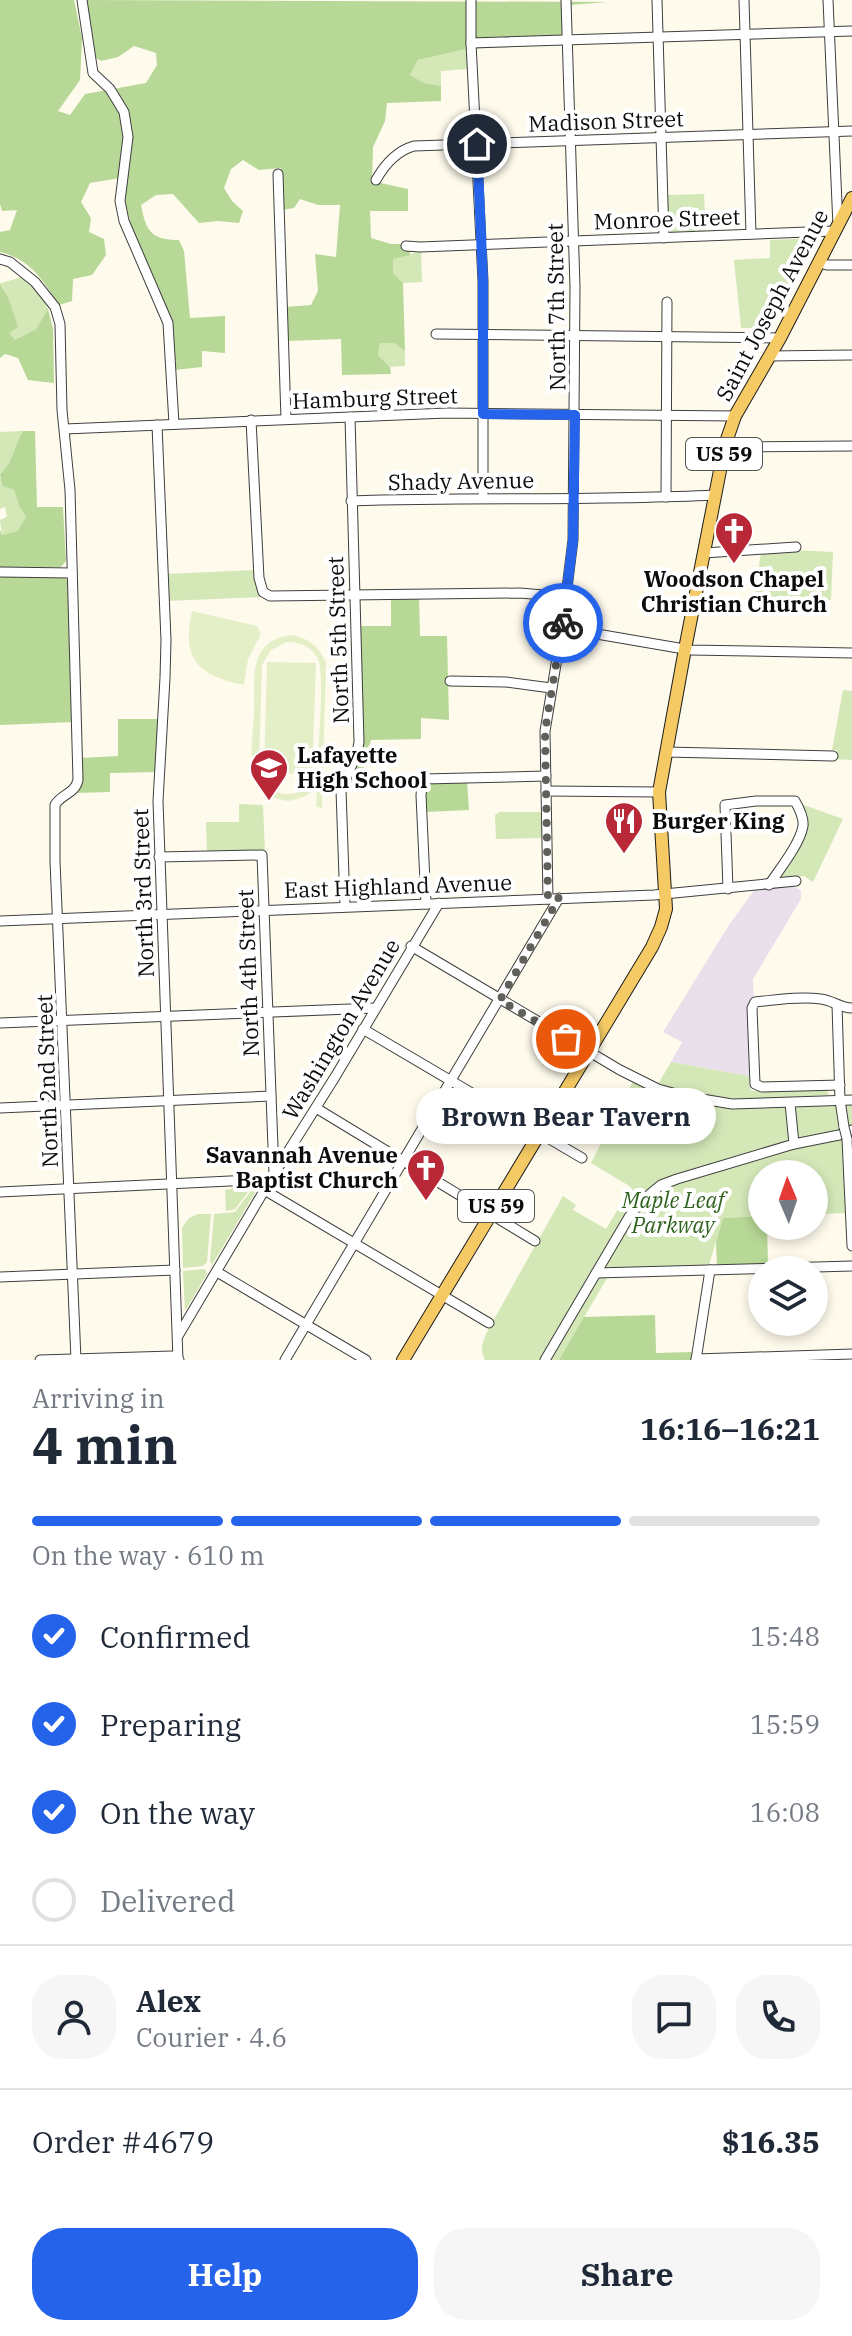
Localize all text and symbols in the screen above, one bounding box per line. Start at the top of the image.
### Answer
street label: Madison Street [528,103,684,138]
pin [443,110,511,178]
icon: home [455,122,499,166]
street label: Monroe Street [593,201,741,236]
street label: Saint Joseph Avenue [709,204,834,406]
street label: North 7th Street [540,223,571,391]
street label: Hamburg Street [292,380,459,415]
road number: US 59 [686,438,762,470]
street label: Shady Avenue [388,465,534,496]
church icon: Woodson Chapel Christian Church [713,510,755,565]
street label: North 5th Street [320,556,355,724]
place label: Woodson Chapel Christian Church [641,564,827,618]
courier [523,583,603,663]
icon: bike [541,601,585,645]
place label: Lafayette High School [297,740,427,794]
school or university icon: Lafayette High School [248,747,290,802]
restaurant icon: Burger King [603,800,645,855]
place label: Burger King [652,806,785,835]
street label: North 3rd Street [125,808,160,978]
street label: East Highland Avenue [284,867,512,904]
street label: North 4th Street [230,889,265,1057]
street label: Washington Avenue [275,933,406,1125]
street label: North 2nd Street [29,994,64,1168]
pin [532,1005,600,1073]
icon: bag [544,1017,588,1061]
callout: Brown Bear Tavern [416,1087,716,1143]
text: Brown Bear Tavern [441,1099,691,1133]
place label: Savannah Avenue Baptist Church [206,1140,398,1194]
church icon: Savannah Avenue Baptist Church [405,1147,447,1202]
north arrow [748,1160,828,1240]
map controls [748,1160,828,1336]
park label: Maple Leaf Parkway [621,1185,728,1239]
road number: US 59 [458,1190,534,1222]
button: layers [748,1256,828,1336]
text: Arriving in [32,1381,165,1415]
text: 16:16–16:21 [640,1409,820,1448]
text: 4 min [32,1411,178,1478]
text: On the way · 610 m [32,1538,265,1572]
icon: check [32,1614,76,1658]
text: Confirmed [100,1617,251,1656]
text: 15:48 [750,1619,820,1653]
icon: check [32,1702,76,1746]
text: Preparing [100,1705,241,1744]
text: 15:59 [750,1707,820,1741]
icon: check [32,1790,76,1834]
text: On the way [100,1793,255,1832]
text: 16:08 [750,1795,820,1829]
text: Delivered [100,1881,235,1920]
button: person [32,1975,116,2059]
button: chat [632,1975,716,2059]
button: phone [736,1975,820,2059]
text: Alex [136,1981,201,2020]
text: Courier · 4.6 [136,2020,287,2054]
text: Order #4679 [32,2122,214,2161]
text: $16.35 [722,2122,820,2161]
button: Help [32,2228,418,2320]
button: Share [434,2228,820,2320]

